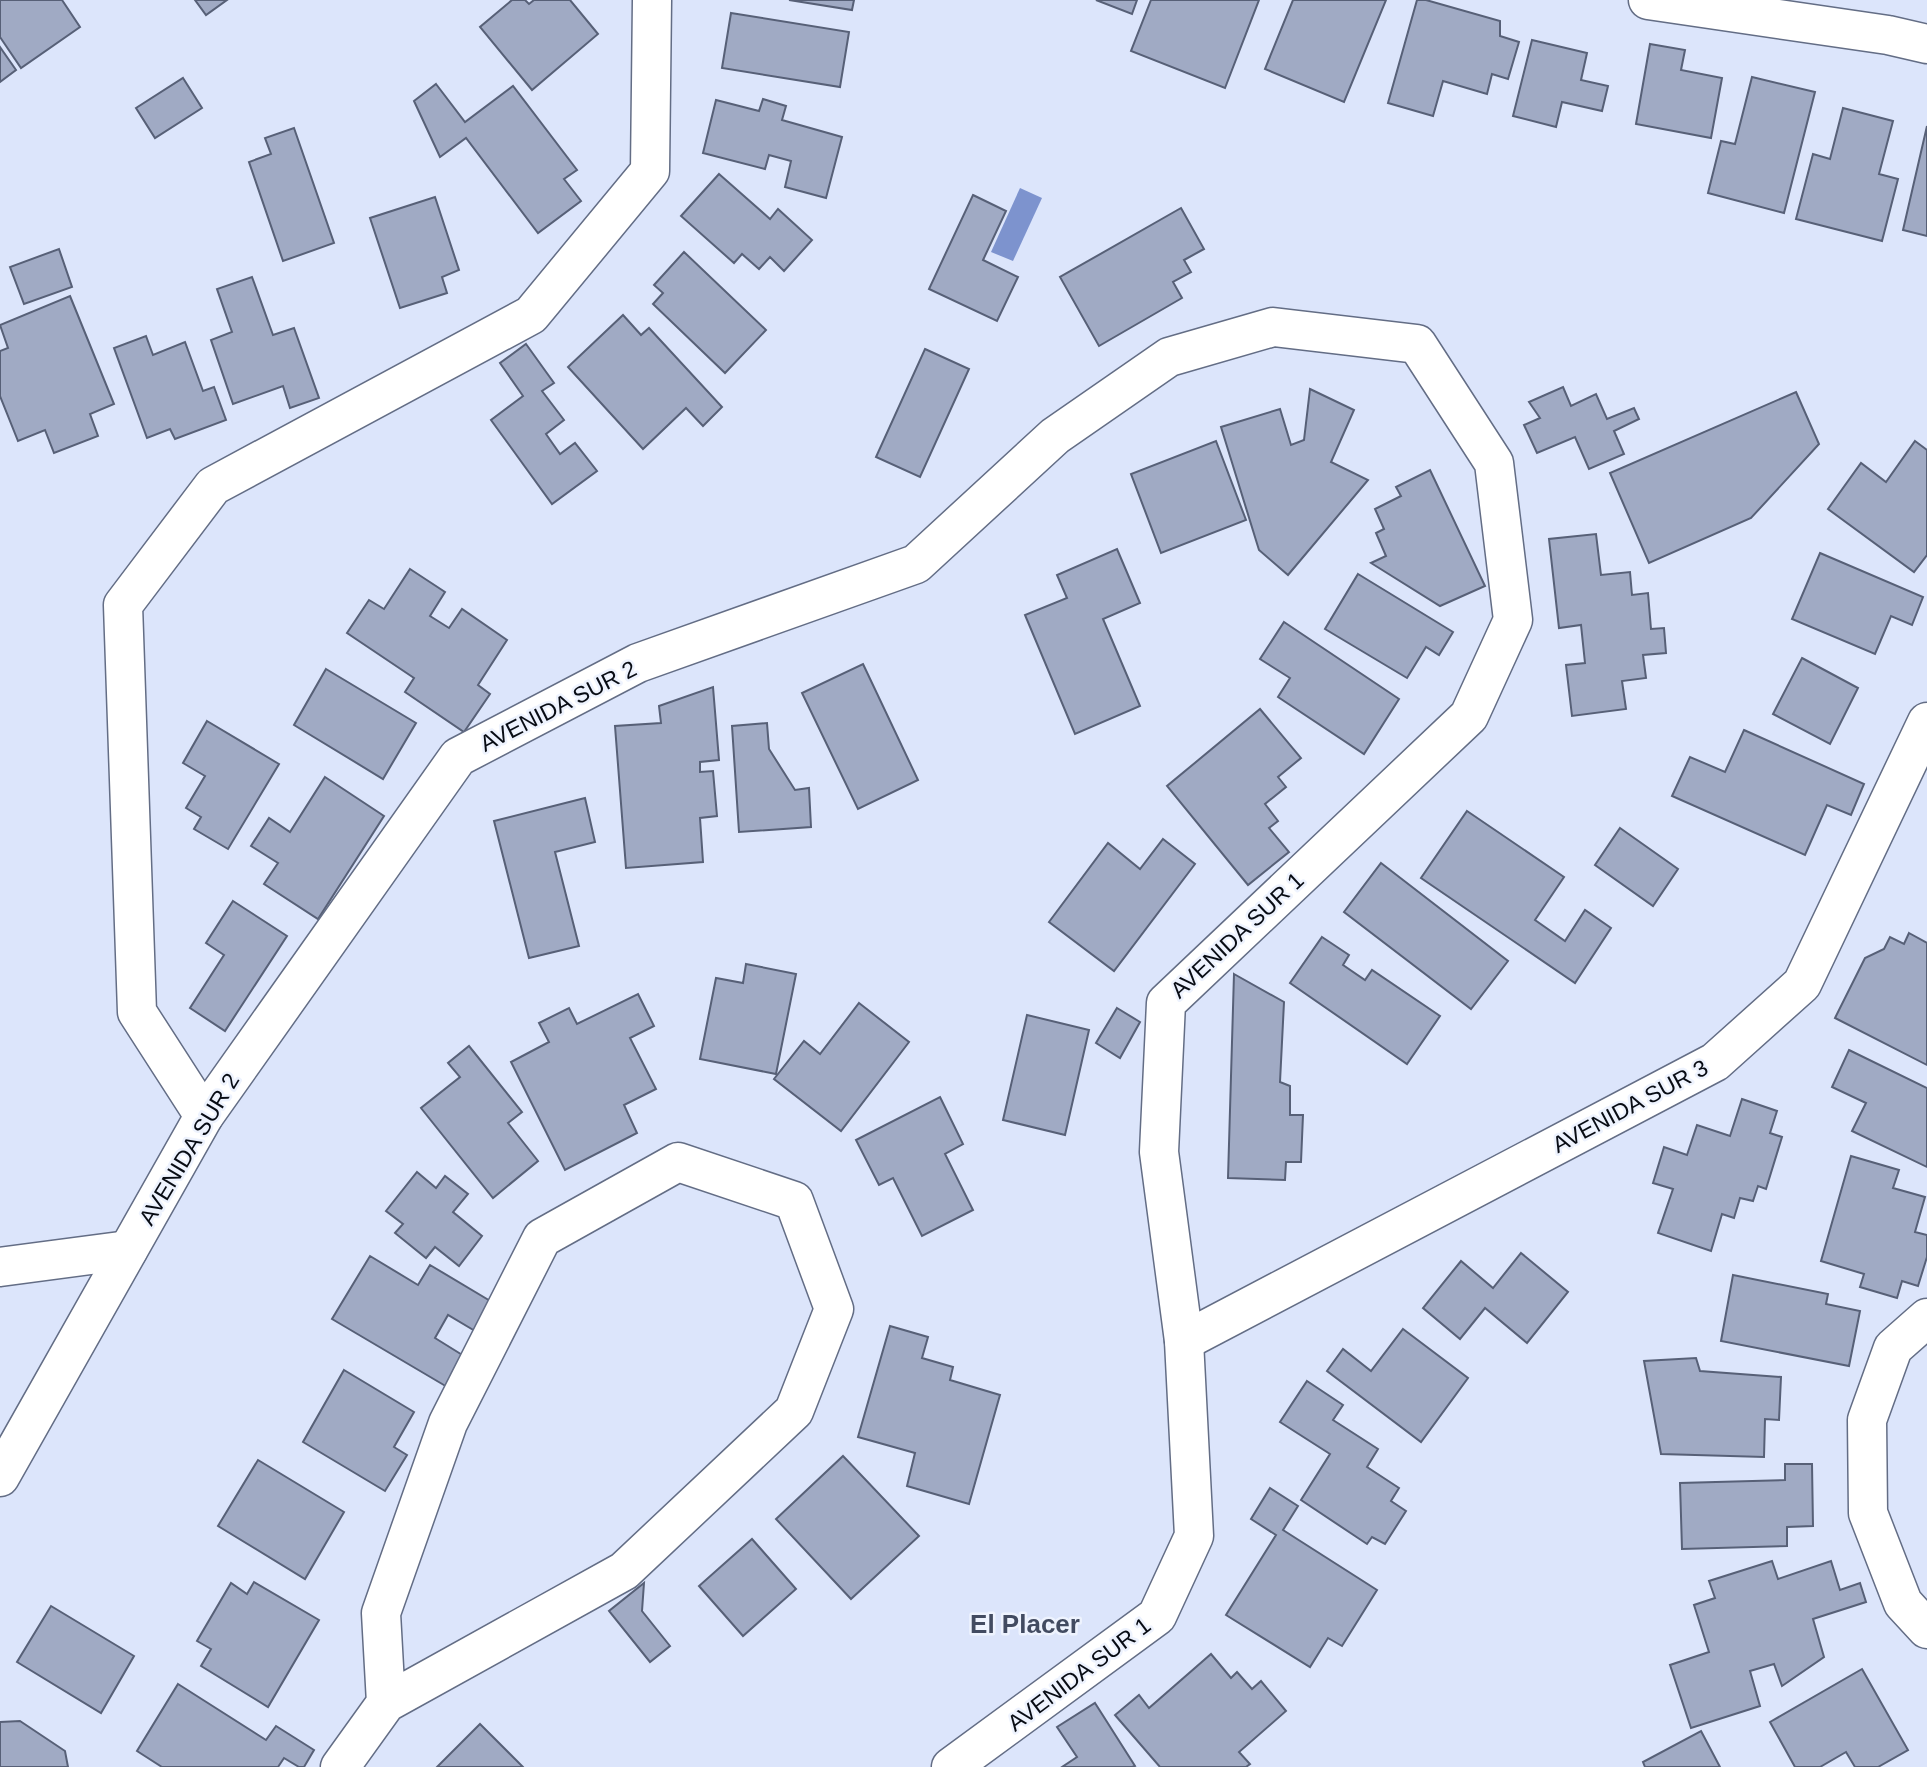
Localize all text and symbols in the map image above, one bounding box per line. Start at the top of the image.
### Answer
street label: AVENIDA SUR 2 [475,655,641,757]
street label: AVENIDA SUR 1 [1165,867,1309,1003]
street label: AVENIDA SUR 3 [1548,1054,1712,1158]
street label: AVENIDA SUR 2 [134,1069,244,1229]
district label: El Placer [970,1609,1080,1639]
street label: AVENIDA SUR 1 [1002,1612,1156,1736]

